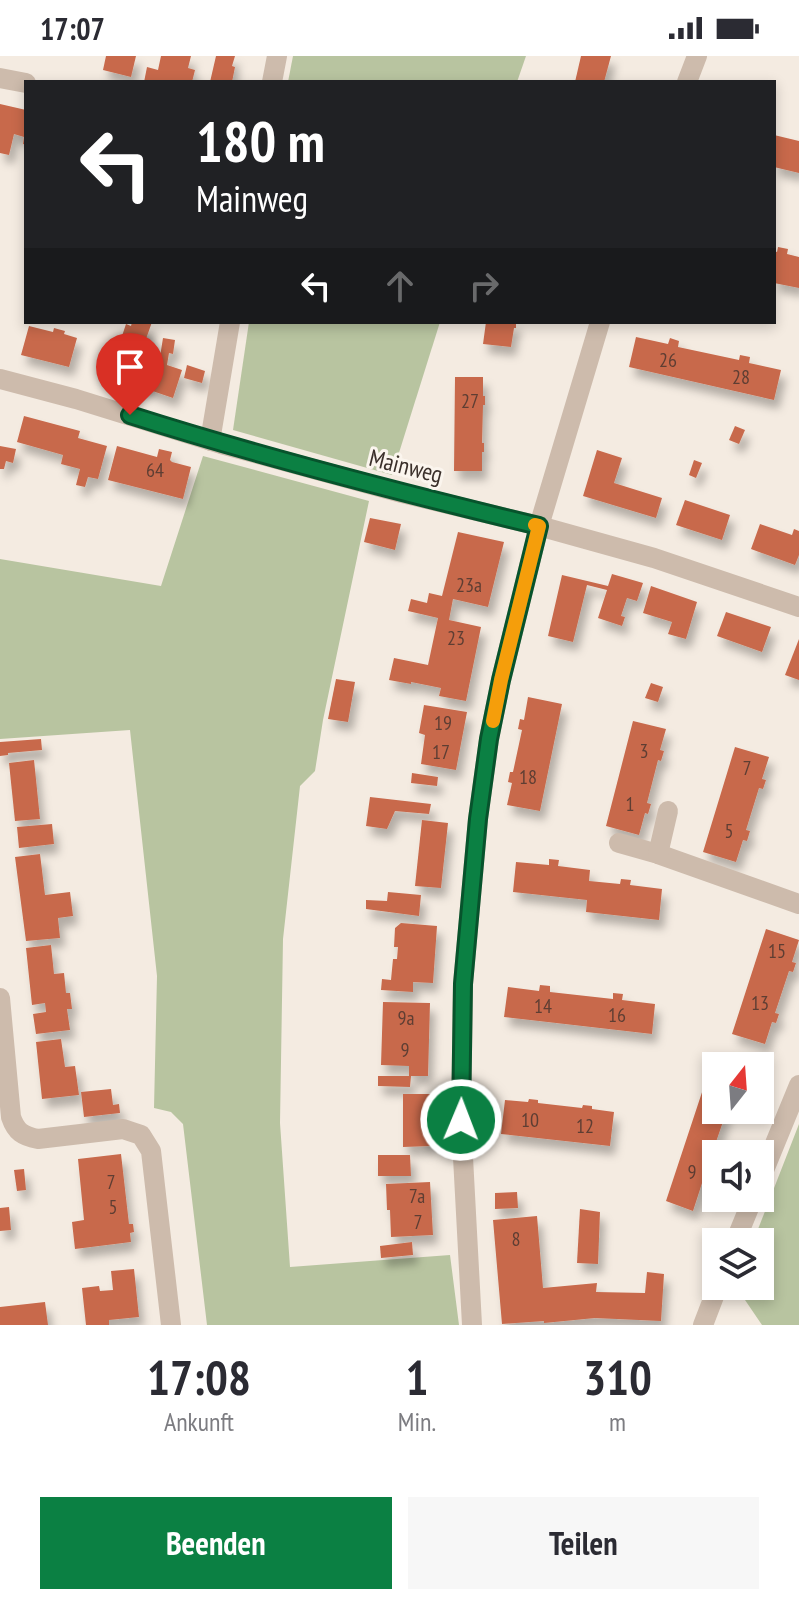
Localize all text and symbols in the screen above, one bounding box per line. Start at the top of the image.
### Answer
text: 17:07 [40,9,105,48]
text: 180 m [196,105,325,177]
icon: left [64,112,168,216]
text: Mainweg [196,175,308,222]
icon: left [294,264,338,308]
icon: ahead [378,264,422,308]
icon: right [462,264,506,308]
pin [96,333,164,415]
icon: arrive [108,345,152,389]
house number: 26 [659,347,677,373]
house number: 28 [732,364,750,390]
house number: 27 [461,388,479,414]
street label: Mainweg [366,442,446,490]
house number: 64 [146,457,164,483]
house number: 23a [456,572,482,598]
house number: 23 [447,625,465,651]
house number: 19 [434,710,452,736]
house number: 3 [640,738,649,764]
house number: 17 [432,739,450,765]
house number: 7 [743,755,752,781]
house number: 18 [519,764,537,790]
house number: 1 [626,791,635,817]
house number: 5 [725,818,734,844]
house number: 15 [768,938,786,964]
house number: 13 [751,990,769,1016]
house number: 14 [534,993,552,1019]
house number: 16 [608,1002,626,1028]
house number: 9a [398,1005,415,1031]
house number: 9 [401,1037,410,1063]
north arrow [702,1052,774,1124]
map controls [702,1052,774,1300]
position arrow [419,1078,503,1162]
house number: 10 [521,1107,539,1133]
house number: 12 [576,1113,594,1139]
button: sound [702,1140,774,1212]
house number: 9 [688,1159,697,1185]
house number: 7 [107,1169,116,1195]
house number: 7a [409,1183,425,1209]
house number: 5 [109,1194,118,1220]
house number: 7 [414,1209,423,1235]
house number: 8 [512,1226,521,1252]
button: layers [702,1228,774,1300]
text: 17:08 [147,1346,251,1408]
text: 1 [406,1346,428,1408]
text: 310 [583,1346,652,1408]
text: Ankunft [164,1405,234,1438]
text: Min. [398,1405,436,1438]
text: m [609,1405,626,1438]
button: Beenden [40,1497,392,1589]
button: Teilen [408,1497,759,1589]

